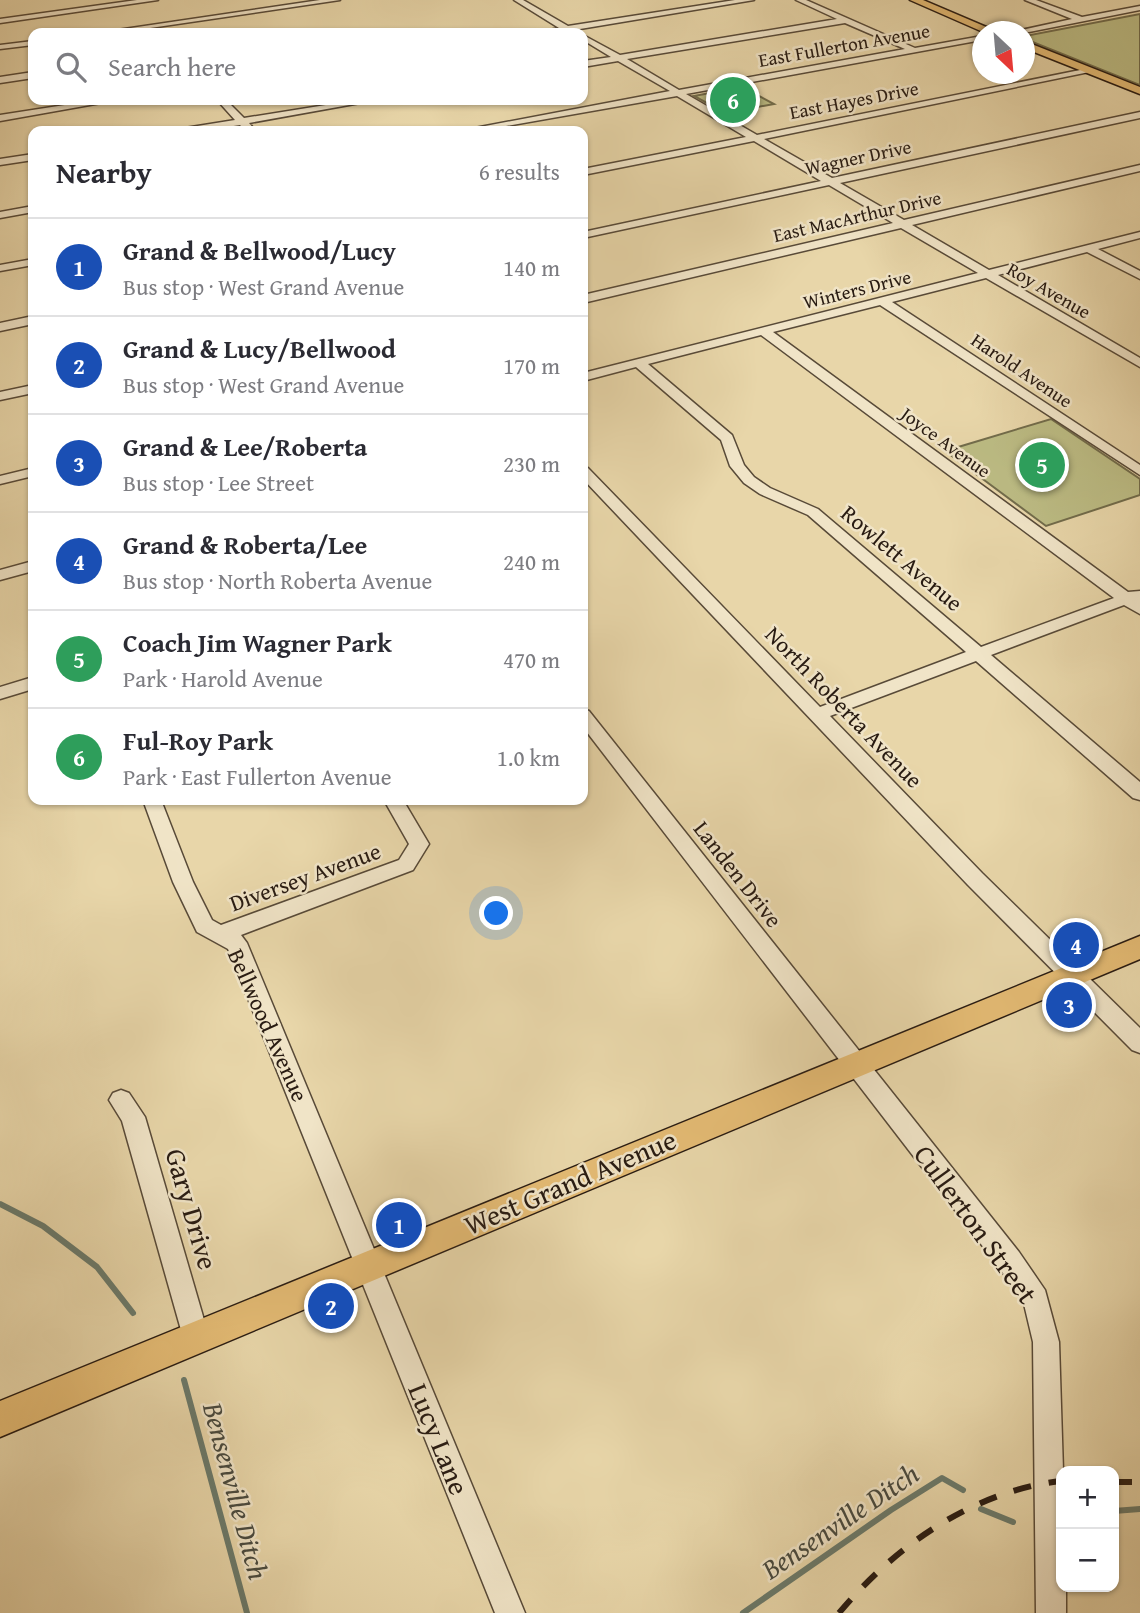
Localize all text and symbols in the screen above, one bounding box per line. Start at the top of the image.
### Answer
street label: East Fullerton Avenue [756,16,932,74]
north arrow [972,21,1035,84]
search box [28,28,588,105]
text: Search here [108,47,236,86]
icon: search [52,48,90,86]
pin: 6 [710,74,756,126]
street label: East Hayes Drive [787,74,921,126]
street label: Wagner Drive [802,132,914,182]
text: Nearby [56,150,152,194]
text: 6 results [479,155,560,188]
street label: East MacArthur Drive [770,183,944,249]
text: Grand & Bellwood/Lucy [123,231,396,270]
text: 1 [73,251,85,284]
text: 140 m [503,251,560,284]
street label: Roy Avenue [1002,255,1096,325]
street label: Winters Drive [800,262,914,316]
text: Bus stop · West Grand Avenue [123,270,404,303]
street label: Harold Avenue [966,326,1078,414]
text: Grand & Lucy/Bellwood [123,329,396,368]
text: 2 [73,349,85,382]
text: 170 m [503,349,560,382]
text: Bus stop · West Grand Avenue [123,368,404,401]
street label: Joyce Avenue [894,399,997,484]
text: Grand & Lee/Roberta [123,427,367,466]
pin: 5 [1019,439,1065,491]
text: 3 [73,447,85,480]
text: 230 m [503,447,560,480]
text: Bus stop · Lee Street [123,466,314,499]
street label: Rowlett Avenue [834,497,970,619]
text: Grand & Roberta/Lee [123,525,367,564]
text: 4 [73,545,85,578]
text: 240 m [503,545,560,578]
text: Bus stop · North Roberta Avenue [123,564,432,597]
street label: North Roberta Avenue [758,618,931,795]
text: Coach Jim Wagner Park [123,623,392,662]
text: 5 [73,643,85,676]
text: 470 m [503,643,560,676]
text: Park · Harold Avenue [123,662,323,695]
text: Ful-Roy Park [123,721,273,760]
text: 6 [73,741,85,774]
text: 1.0 km [497,741,560,774]
text: Park · East Fullerton Avenue [123,760,392,793]
street label: Landen Drive [686,813,791,934]
street label: Diversey Avenue [225,834,385,919]
your location [479,896,513,930]
pin: 4 [1053,919,1099,971]
street label: Bellwood Avenue [220,943,317,1107]
pin: 3 [1046,979,1092,1031]
street label: West Grand Avenue [457,1118,682,1245]
street label: Cullerton Street [905,1136,1048,1312]
street label: Gary Drive [156,1144,229,1274]
pin: 1 [376,1199,422,1251]
pin: 2 [308,1280,354,1332]
street label: Lucy Lane [399,1377,480,1501]
water label: Bensenville Ditch [193,1397,280,1584]
water label: Bensenville Ditch [752,1453,927,1589]
map controls [1056,1466,1119,1592]
button: + [1056,1466,1119,1529]
button: − [1056,1529,1119,1592]

